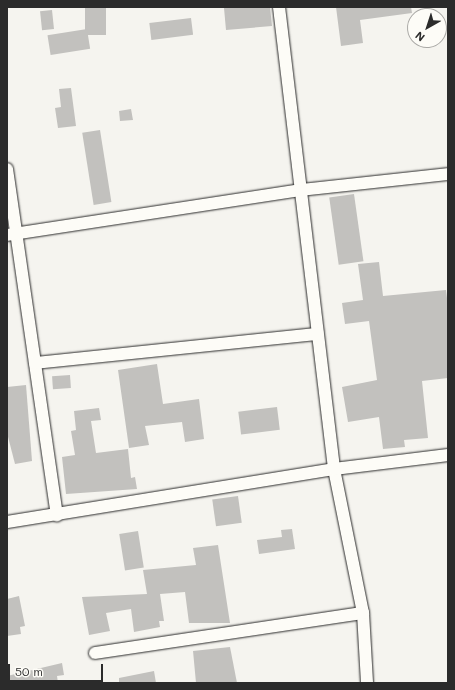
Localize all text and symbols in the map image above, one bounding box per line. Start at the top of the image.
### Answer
north arrow [407,8,447,48]
text: N [412,28,428,45]
scale bar [10,656,105,682]
text: 50 m [15,663,43,679]

